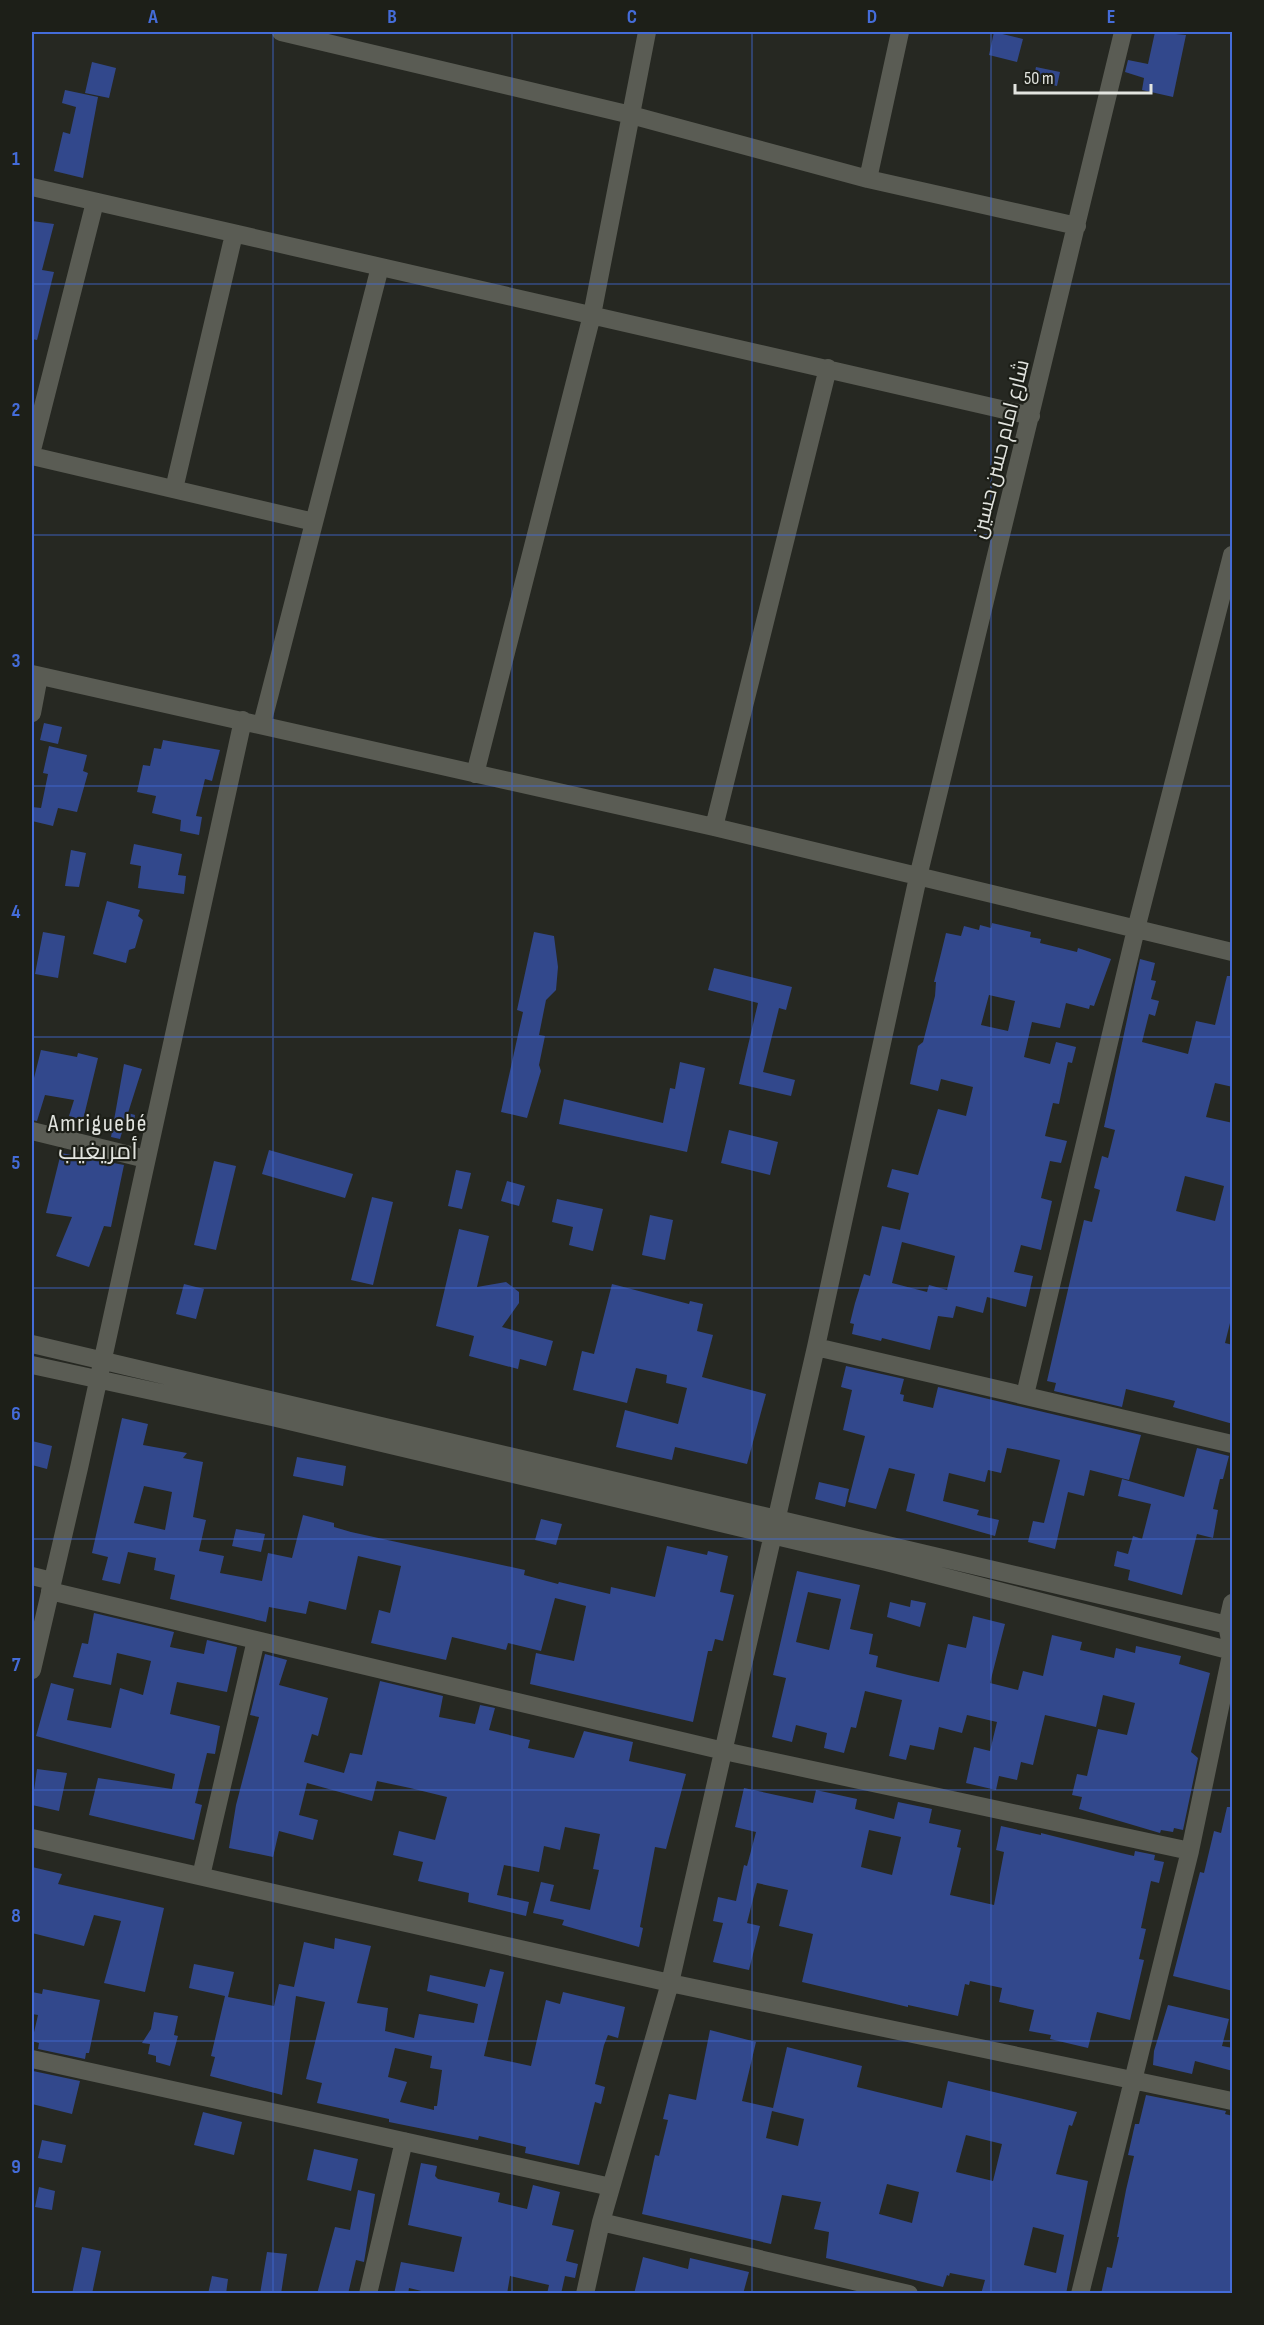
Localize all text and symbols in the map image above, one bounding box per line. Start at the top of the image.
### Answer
text: A [147,5,158,29]
text: B [387,5,397,29]
text: C [627,5,637,29]
text: D [867,5,877,29]
text: E [1107,5,1115,29]
scale bar [1015,57,1152,95]
text: 50 m [1024,68,1054,89]
text: 1 [12,147,20,171]
street label: شارع امام حسن حسين [966,357,1036,542]
text: 2 [12,398,20,422]
text: 3 [12,649,21,673]
text: 4 [11,900,21,924]
district label: Amriguebé أمريغيب [47,1109,148,1166]
text: 5 [12,1151,21,1175]
text: 6 [11,1402,21,1426]
text: 7 [12,1653,21,1677]
text: 8 [11,1904,21,1928]
text: 9 [11,2155,21,2179]

